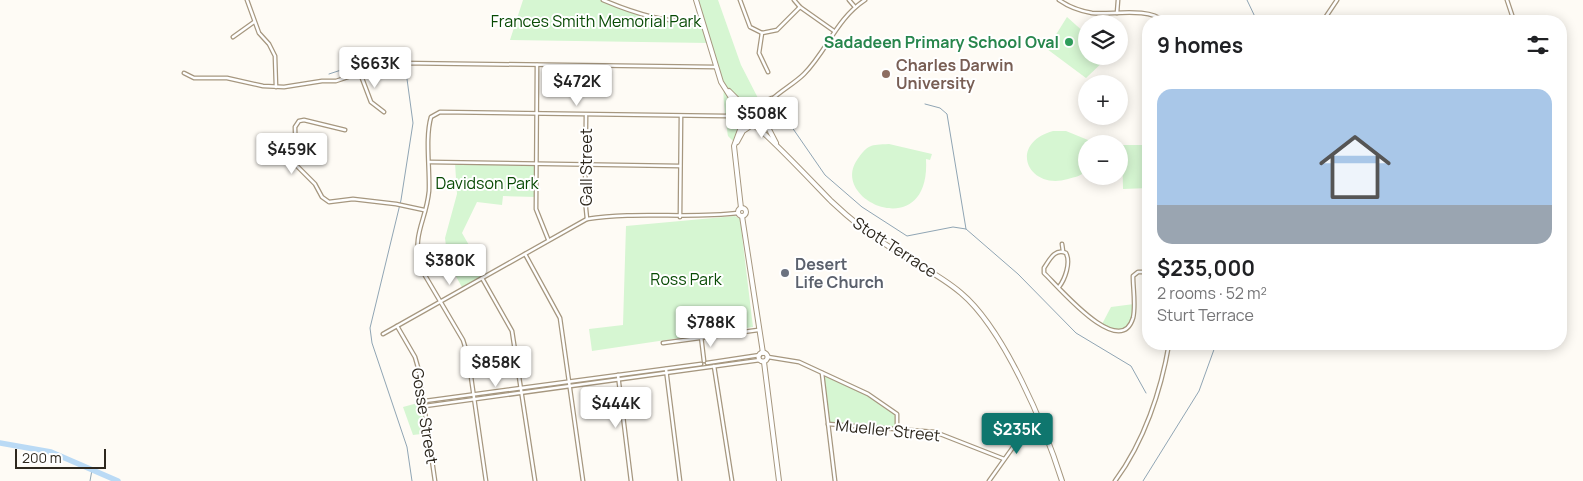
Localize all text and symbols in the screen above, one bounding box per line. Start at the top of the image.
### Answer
park label: Frances Smith Memorial Park [491,10,702,32]
map controls [1078,15,1128,185]
button: layers [1078,15,1128,65]
place label: Sadadeen Primary School Oval [824,31,1059,53]
text: 9 homes [1157,31,1243,59]
icon: filters [1524,31,1552,59]
marker: Sadadeen Primary School Oval [1063,36,1075,48]
pin: $663K [340,46,410,89]
text: $663K [350,52,400,74]
place label: Charles Darwin University [896,54,1014,94]
pin: $472K [542,64,612,107]
marker: Charles Darwin University [880,68,892,80]
text: $472K [553,70,601,92]
button: + [1078,75,1128,125]
pin: $508K [727,96,797,139]
text: $508K [737,102,787,124]
icon: home [1310,122,1400,212]
street label: Gall Street [575,128,597,206]
pin: $459K [257,132,327,175]
button: − [1078,135,1128,185]
text: $459K [267,138,317,160]
park label: Davidson Park [435,172,540,194]
street label: Stott Terrace [849,212,941,282]
pin: $380K [415,244,485,286]
text: $380K [425,249,475,271]
place label: Desert Life Church [795,253,884,293]
text: $235,000 [1157,254,1255,282]
marker: Desert Life Church [779,267,791,279]
park label: Ross Park [650,268,723,290]
text: 2 rooms · 52 m² [1157,282,1267,304]
text: Sturt Terrace [1157,304,1254,326]
pin: $788K [676,306,746,348]
text: $788K [687,311,735,333]
pin: $858K [461,346,531,388]
text: $858K [471,351,521,373]
street label: Gosse Street [407,366,443,466]
pin: $444K [581,386,651,429]
text: $444K [591,392,641,414]
pin: $235K [982,412,1052,455]
street label: Mueller Street [835,414,941,446]
text: $235K [993,418,1041,440]
scale bar [15,446,106,469]
text: 200 m [22,448,62,467]

